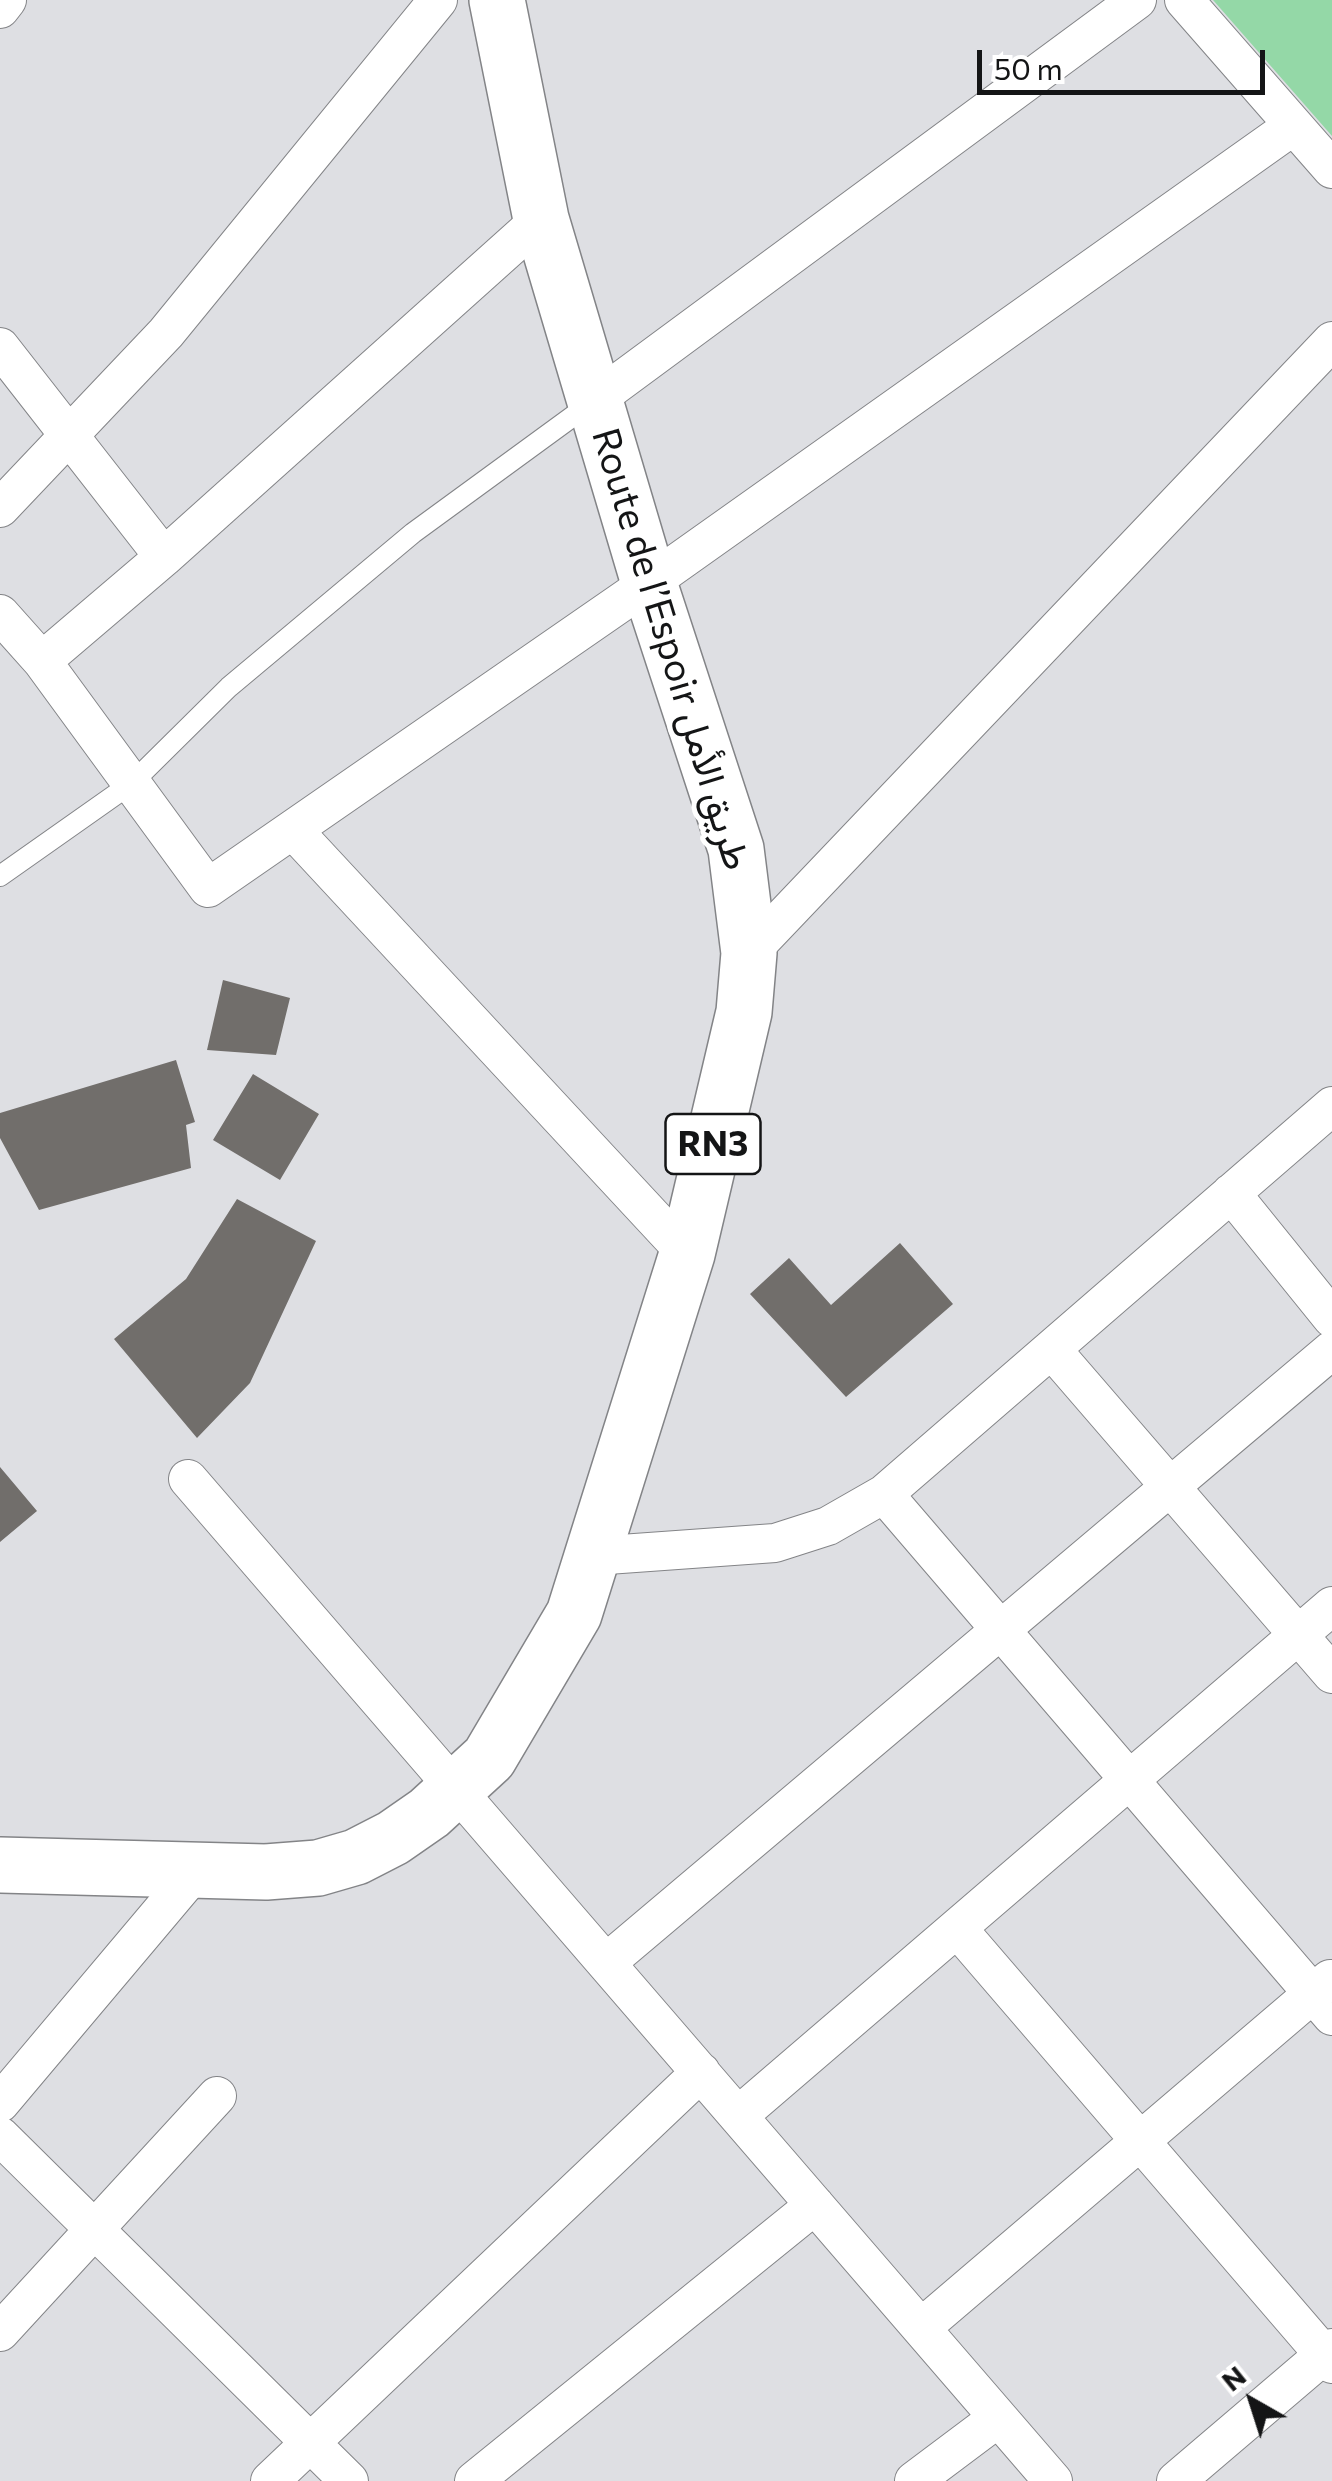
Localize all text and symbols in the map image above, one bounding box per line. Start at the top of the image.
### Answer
scale bar [982,30,1270,92]
text: 50 m [994,49,1063,86]
street label: Route de l’Espoir طريق الأمل [582,423,760,875]
road number: RN3 [666,1114,760,1174]
north arrow [1202,2351,1302,2451]
text: N [1214,2358,1252,2398]

